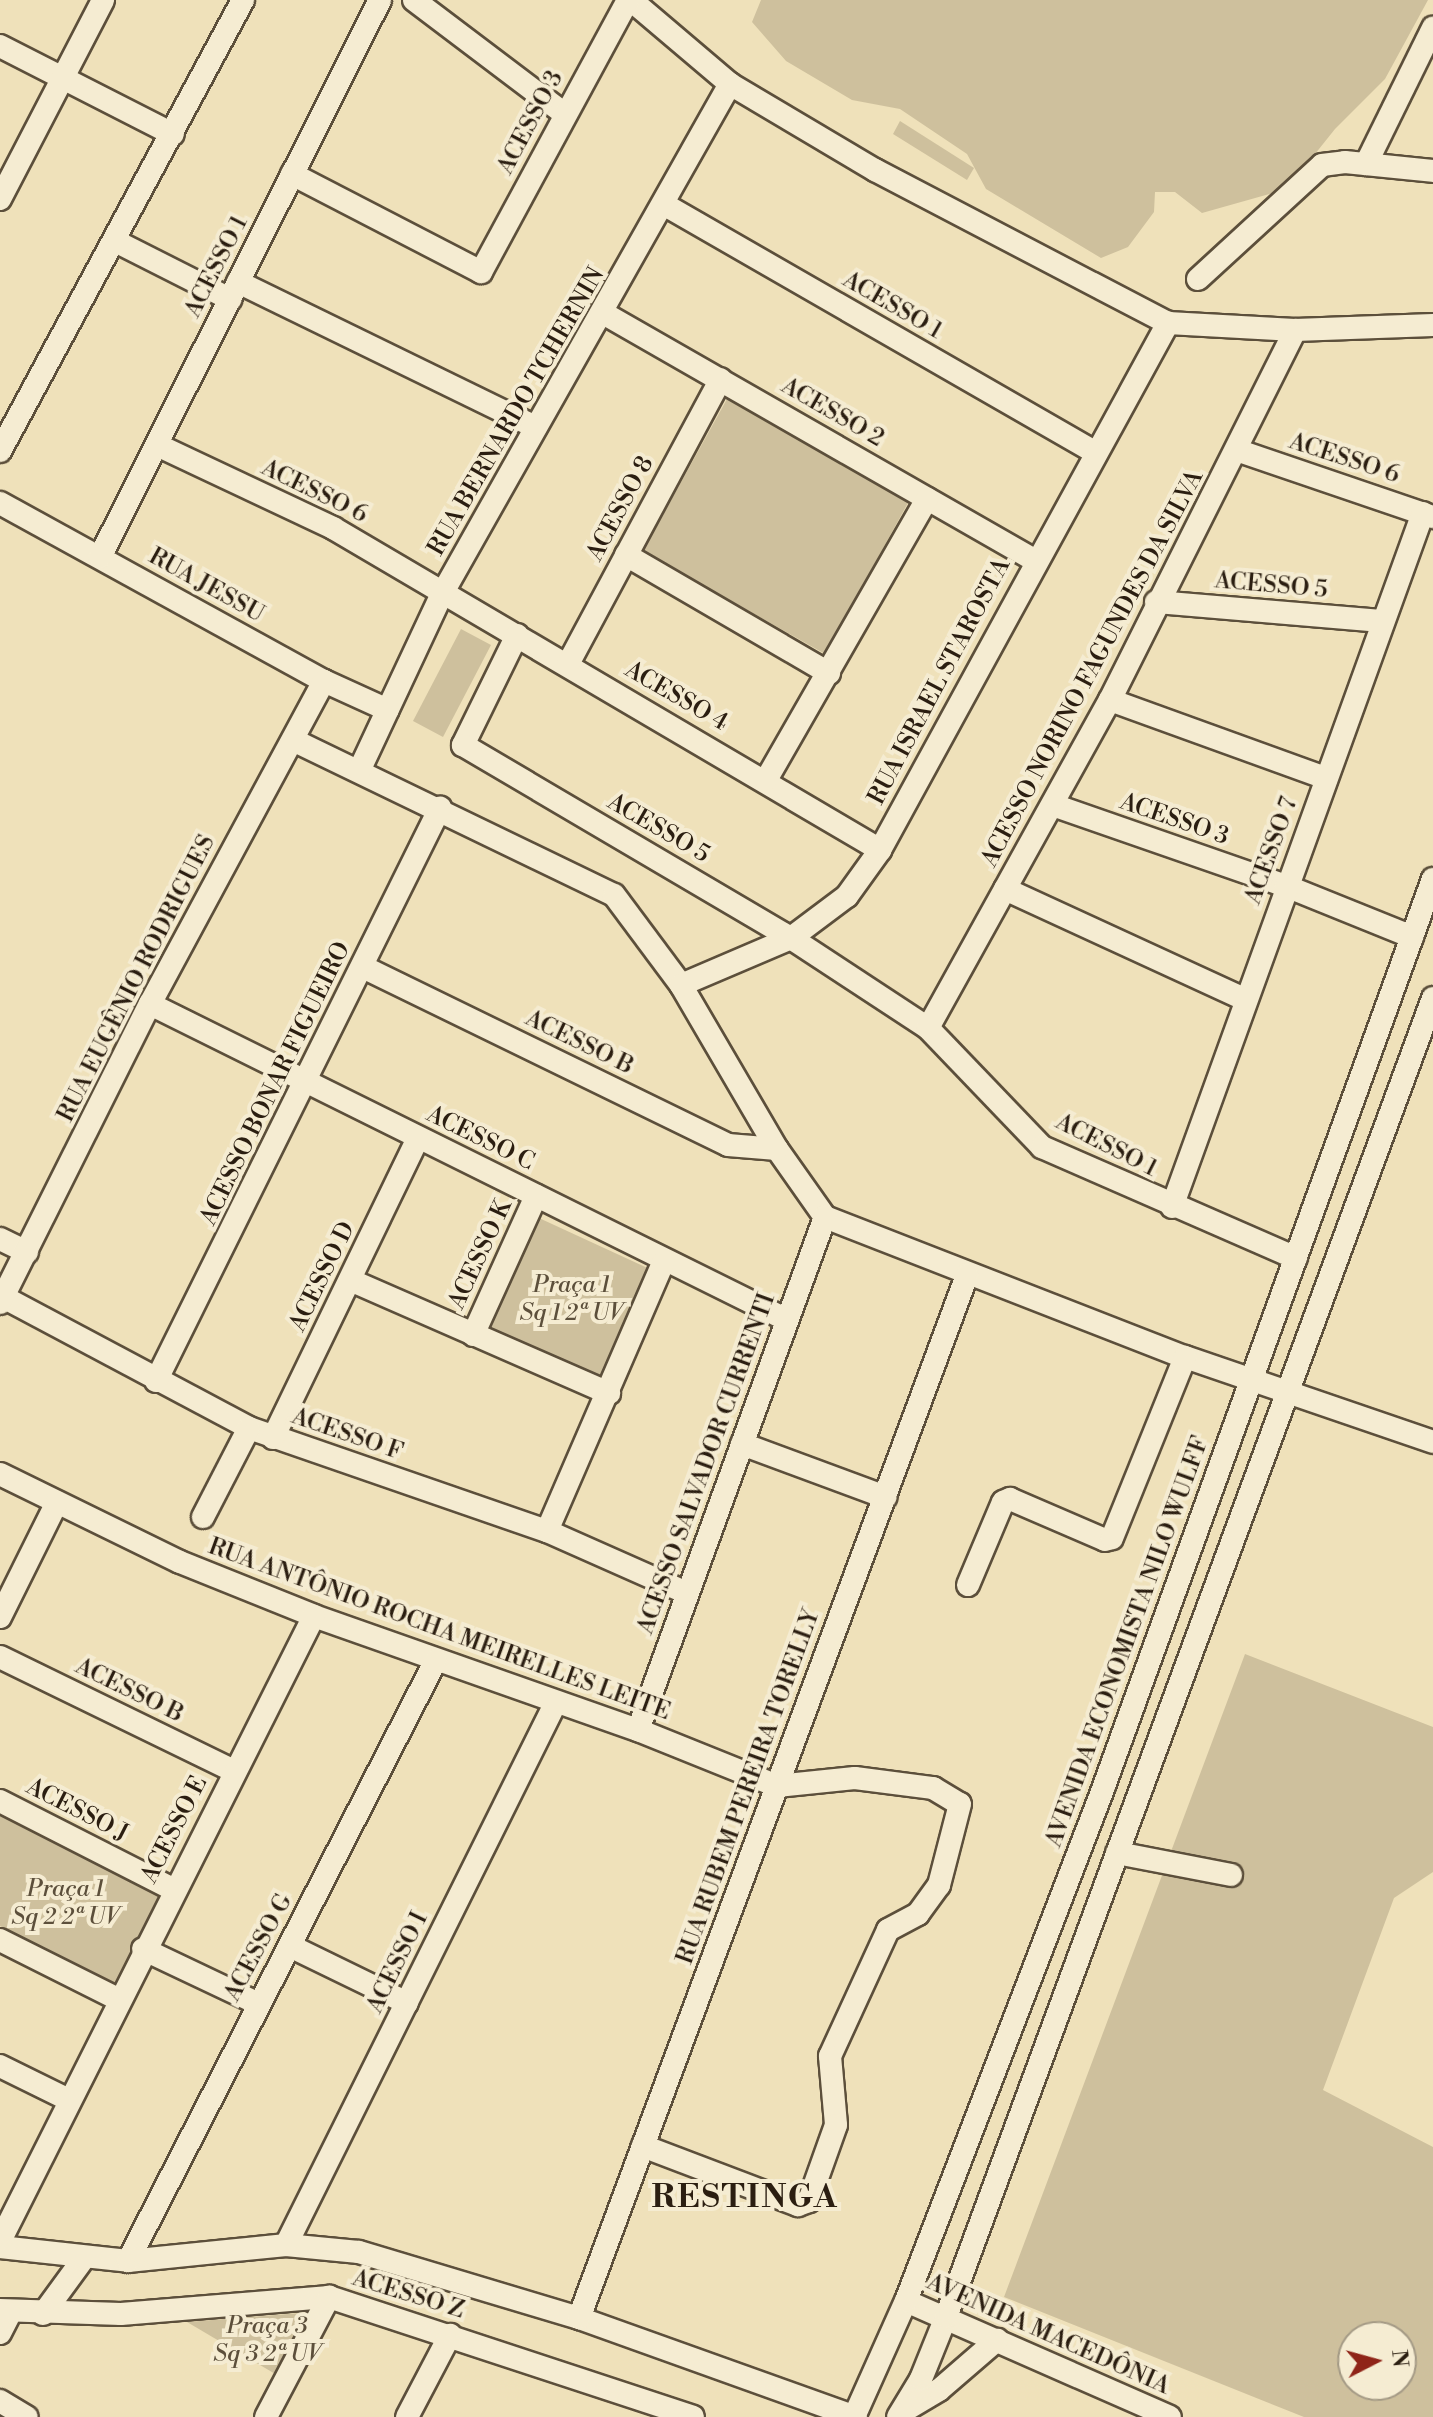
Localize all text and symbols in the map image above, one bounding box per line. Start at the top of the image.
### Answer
street label: ACESSO 3 [492,66,570,180]
street label: ACESSO 1 [179,211,255,323]
street label: RUA BERNARDO TCHERNIN [422,263,612,561]
street label: ACESSO 1 [837,266,947,346]
street label: ACESSO 2 [776,372,888,454]
street label: ACESSO 6 [1285,428,1403,490]
street label: ACESSO 8 [581,452,661,566]
street label: ACESSO 6 [256,454,372,530]
street label: ACESSO NORINO FAGUNDES DA SILVA [976,466,1210,872]
street label: RUA JESSU [143,543,269,629]
street label: RUA ISRAEL STAROSTA [863,554,1017,810]
street label: ACESSO 5 [1213,567,1329,605]
street label: ACESSO 4 [619,656,733,738]
street label: ACESSO 5 [602,788,714,870]
street label: ACESSO 3 [1116,788,1232,852]
street label: ACESSO 7 [1239,793,1305,909]
street label: RUA EUGÊNIO RODRIGUES [52,831,222,1127]
street label: ACESSO BONAR FIGUEIRO [195,938,357,1230]
street label: ACESSO B [520,1004,638,1082]
street label: ACESSO C [421,1101,539,1177]
street label: ACESSO 1 [1050,1108,1162,1184]
street label: ACESSO K [443,1196,519,1314]
street label: ACESSO D [284,1217,362,1337]
park label: Praça 1 Sq 1 2ª UV [519,1272,623,1328]
street label: ACESSO SALVADOR CURRENTI [632,1289,782,1639]
street label: ACESSO F [288,1403,406,1467]
street label: AVENIDA ECONOMISTA NILO WULFF [1040,1433,1216,1851]
street label: RUA ANTÔNIO ROCHA MEIRELLES LEITE [204,1533,674,1727]
street label: RUA RUBEM PEREIRA TORELLY [671,1606,827,1968]
street label: ACESSO B [70,1652,188,1730]
street label: ACESSO E [136,1772,214,1888]
street label: ACESSO J [21,1773,133,1849]
park label: Praça 1 Sq 2 2ª UV [11,1876,119,1932]
street label: ACESSO G [219,1889,299,2007]
street label: ACESSO I [361,1908,435,2018]
district label: RESTINGA [651,2178,839,2216]
street label: ACESSO Z [349,2264,467,2326]
street label: AVENIDA MACEDÔNIA [922,2268,1174,2402]
park label: Praça 3 Sq 3 2ª UV [213,2313,321,2369]
north arrow [1337,2321,1417,2401]
text: N [1385,2349,1414,2369]

